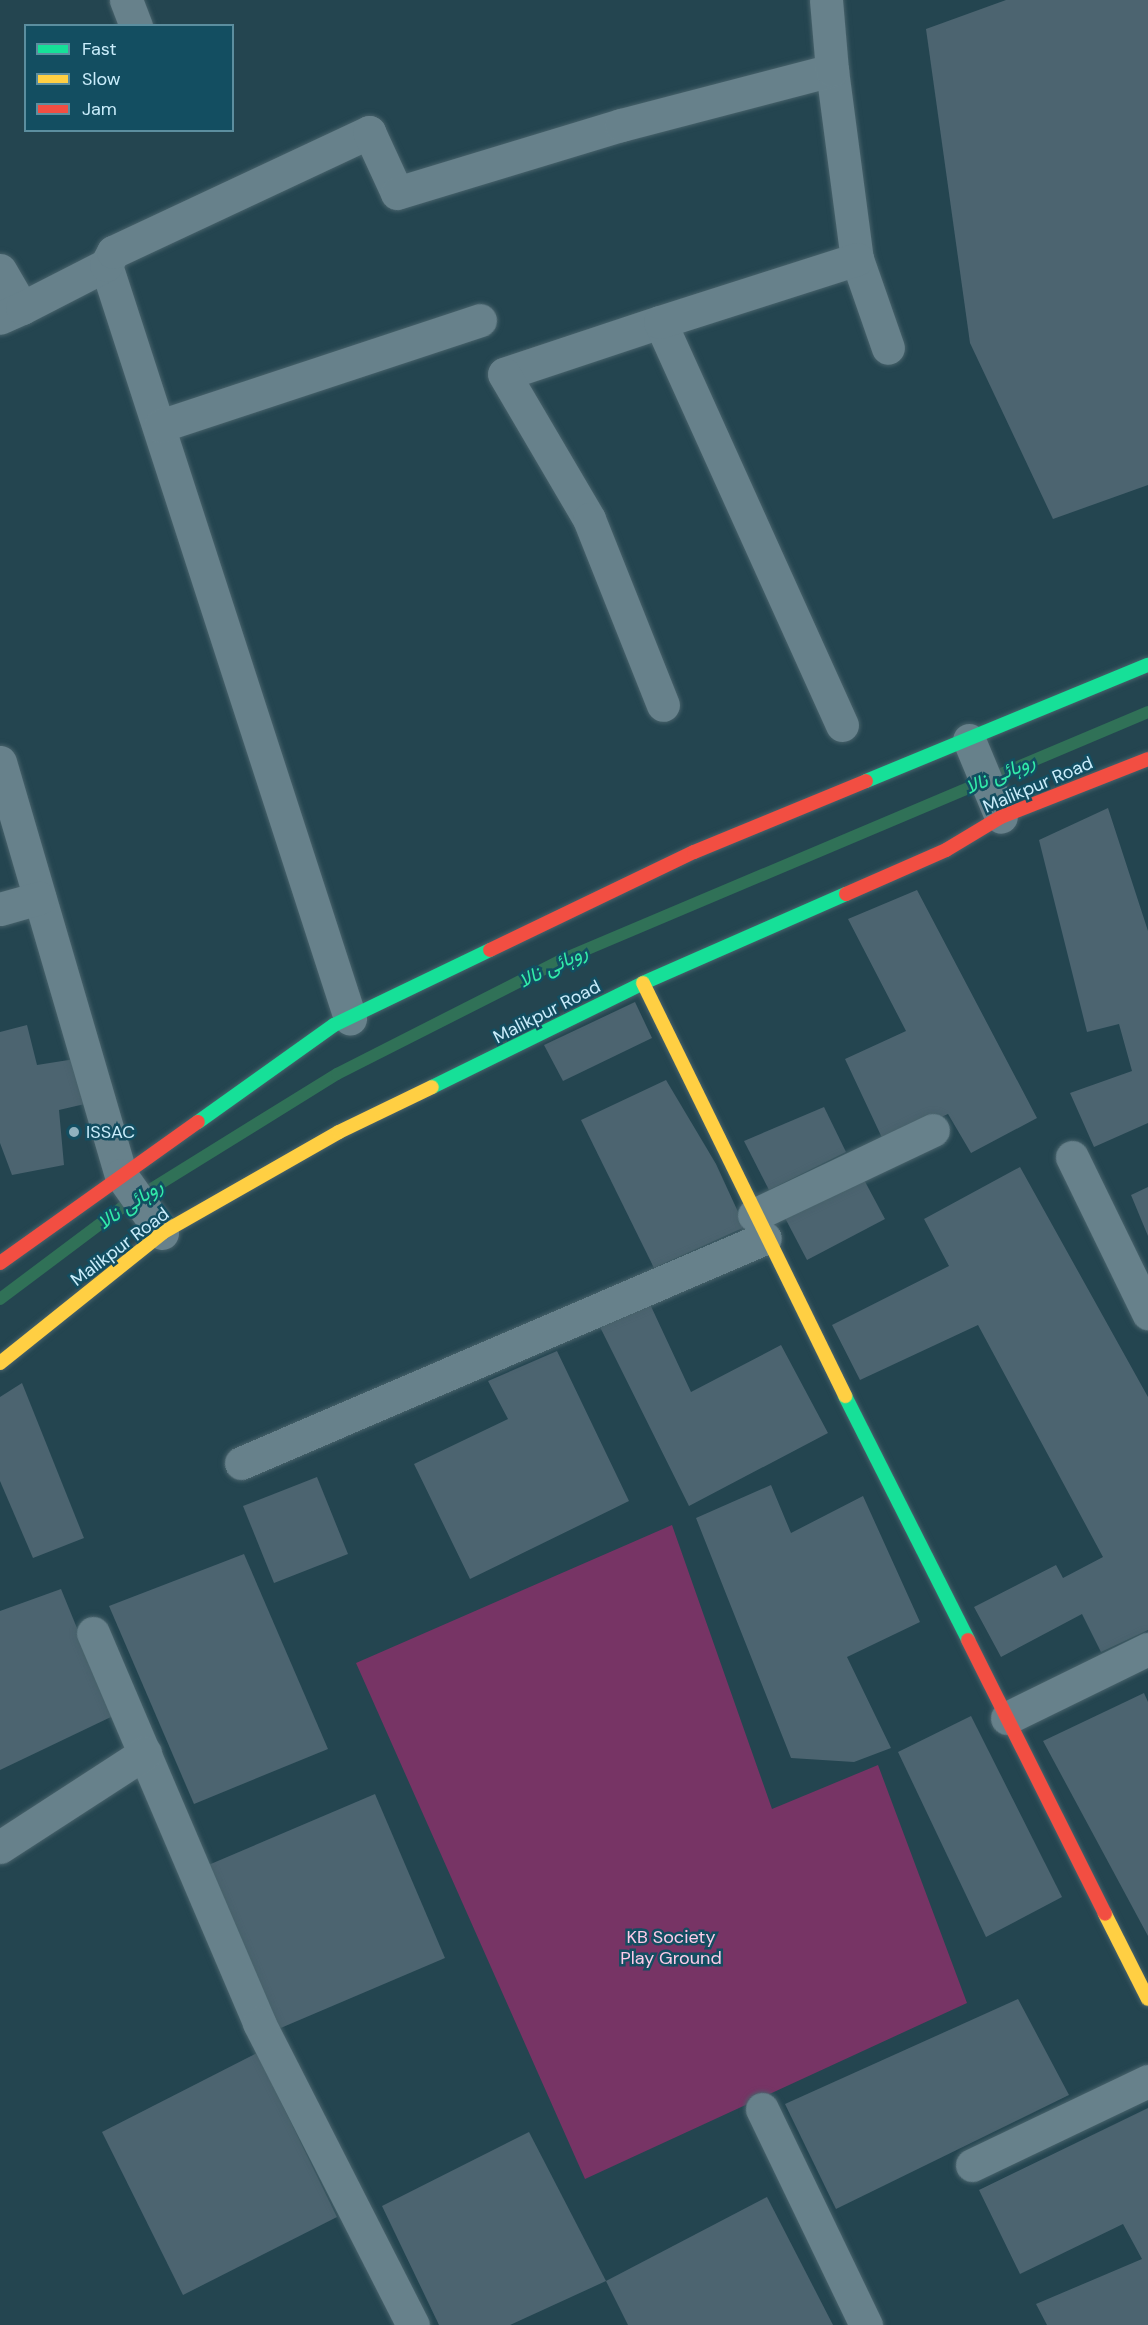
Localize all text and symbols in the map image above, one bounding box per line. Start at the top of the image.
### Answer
legend [24,24,234,132]
text: Fast [82,37,117,61]
text: Slow [82,67,121,91]
text: Jam [82,97,117,121]
water label: روہائی نالا [962,749,1038,799]
street label: Malikpur Road [980,752,1096,818]
water label: روہائی نالا [515,939,591,993]
street label: Malikpur Road [490,976,604,1048]
place label: ISSAC [86,1121,135,1143]
marker: ISSAC [67,1125,81,1139]
water label: روہائی نالا [93,1174,167,1234]
street label: Malikpur Road [67,1203,173,1291]
park label: KB Society Play Ground [620,1927,722,1970]

